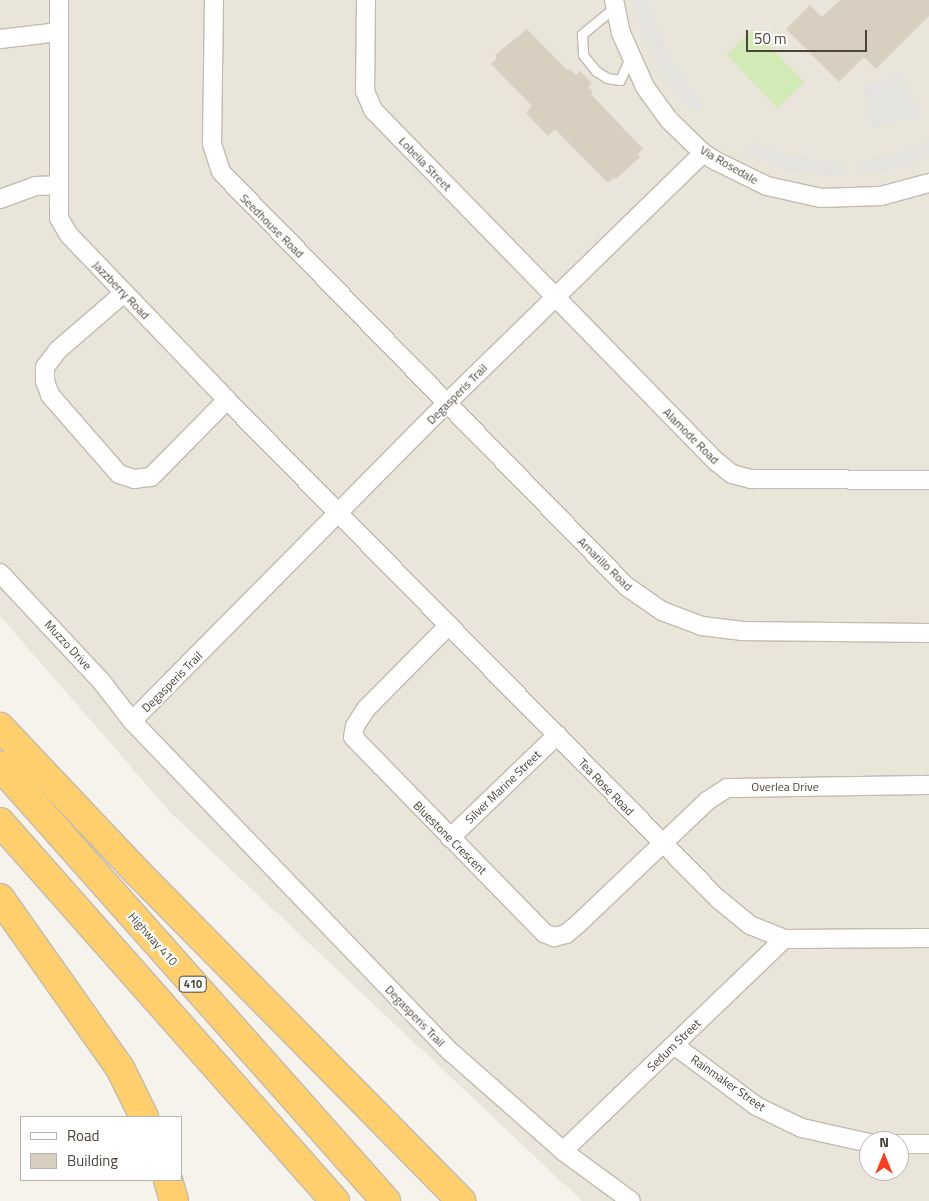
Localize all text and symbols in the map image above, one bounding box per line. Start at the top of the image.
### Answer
scale bar [749,20,870,52]
text: 50 m [754,27,787,50]
street label: Lobelia Street [396,134,454,194]
street label: Via Rosedale [697,143,761,187]
street label: Seedhouse Road [237,191,307,261]
street label: Jazzberry Road [90,258,152,322]
street label: Degasperis Trail [424,361,490,427]
street label: Alamode Road [660,405,722,467]
street label: Amarillo Road [575,534,635,594]
street label: Muzzo Drive [41,617,95,673]
street label: Degasperis Trail [139,649,205,715]
street label: Silver Marine Street [462,747,544,827]
street label: Tea Rose Road [575,755,637,819]
street label: Overlea Drive [751,780,819,794]
street label: Bluestone Crescent [410,798,490,878]
street label: Highway 410 [125,909,181,969]
road number: 410 [178,976,208,992]
street label: Degasperis Trail [382,982,448,1050]
street label: Sedum Street [644,1016,704,1074]
street label: Rainmaker Street [688,1052,768,1114]
legend [20,1116,182,1181]
text: Road [67,1124,99,1147]
north arrow [859,1131,909,1181]
text: N [879,1131,889,1152]
text: Building [67,1149,118,1172]

